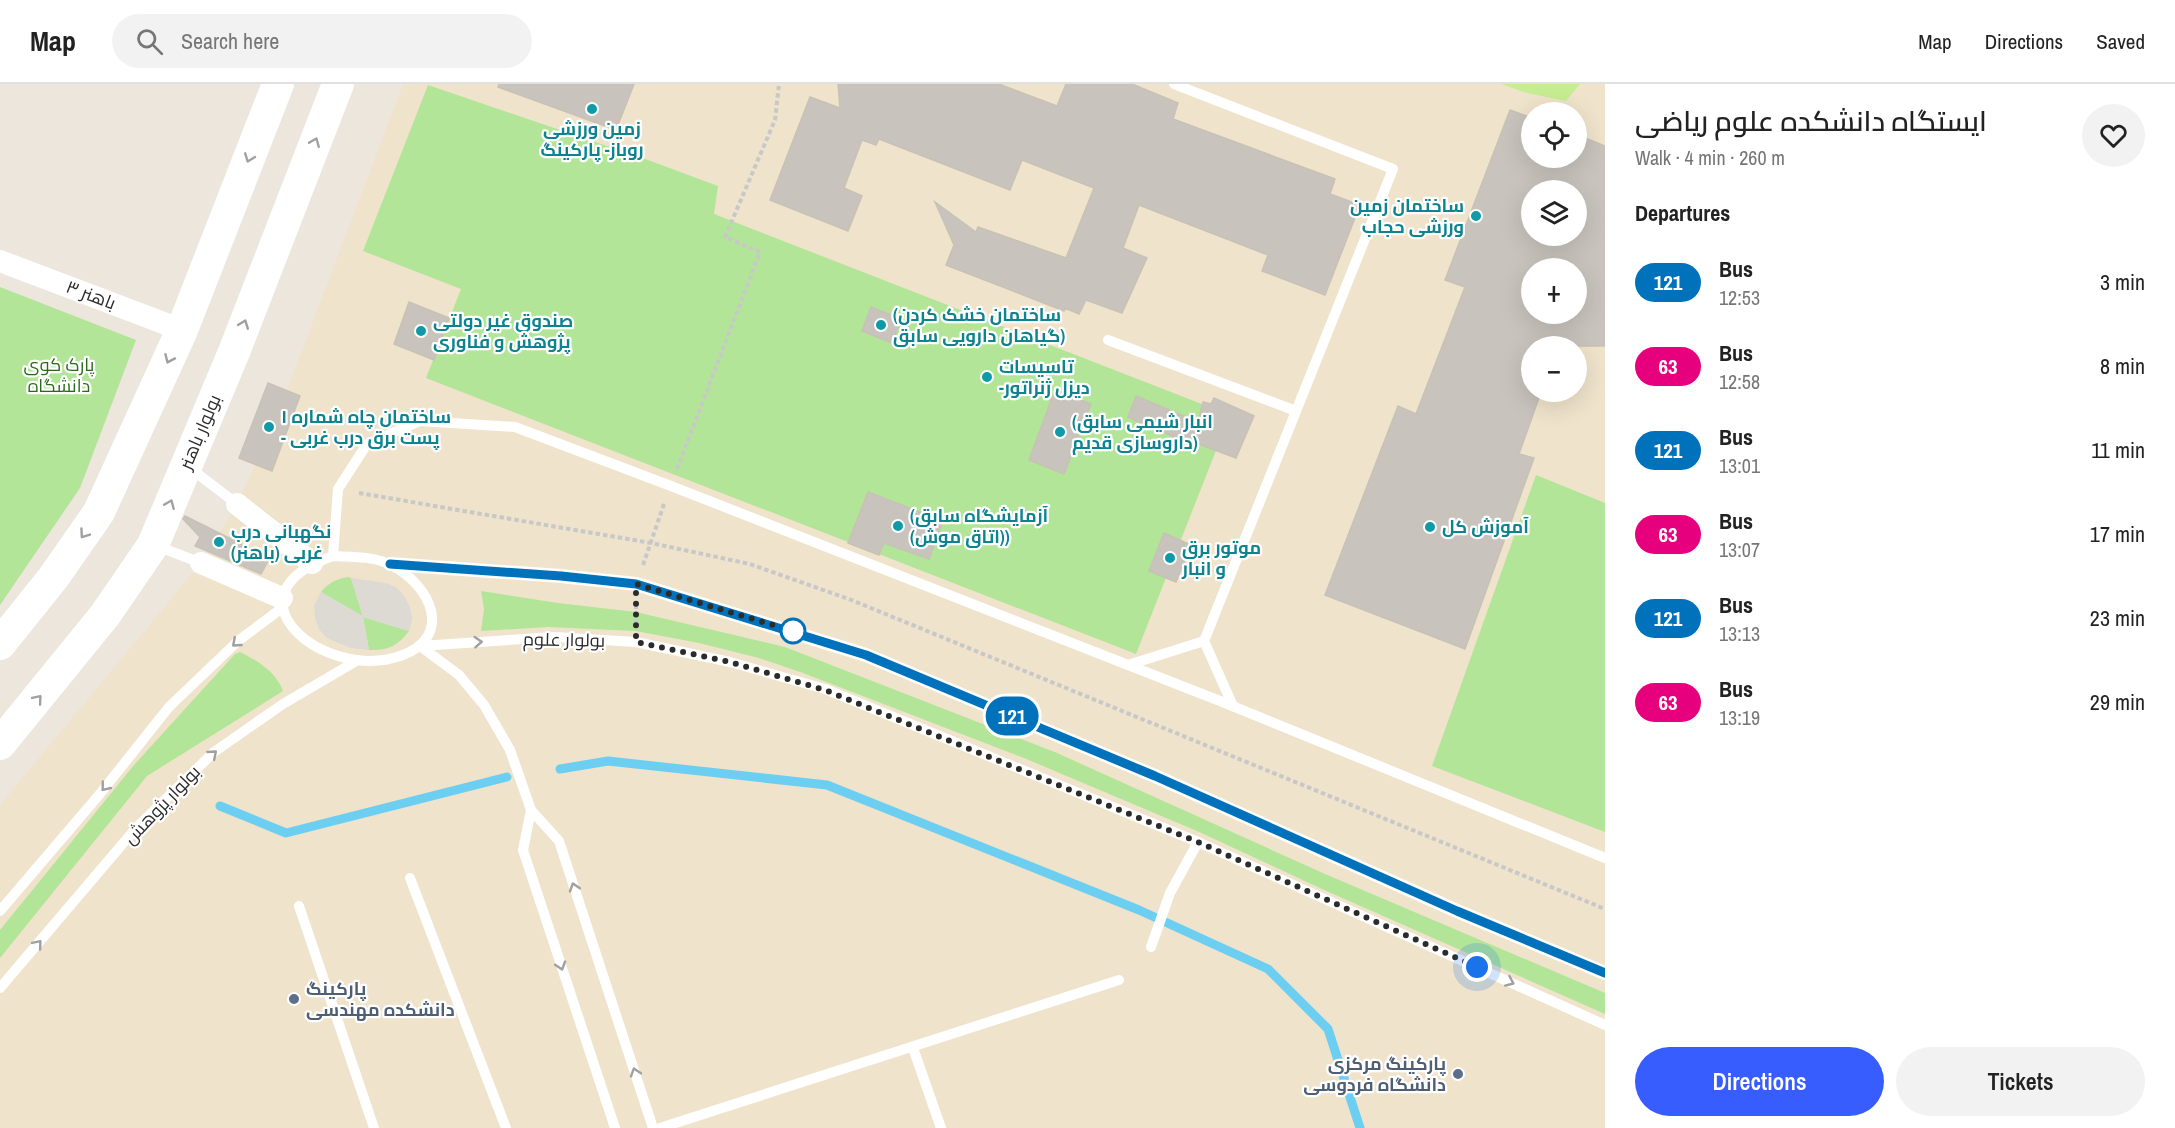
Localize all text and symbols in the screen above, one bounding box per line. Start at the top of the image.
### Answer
search box [112,14,532,68]
text: Map [30,22,76,60]
icon: search [133,25,166,58]
text: Search here [181,26,279,56]
text: Map [1918,27,1952,56]
text: Directions [1985,27,2063,56]
text: Saved [2096,27,2145,56]
marker: زمین ورزشی روباز- پارکینگ [585,102,599,116]
map controls [1521,102,1587,402]
button: locate [1521,102,1587,168]
text: ایستگاه دانشکده علوم ریاضی [1635,102,1987,140]
button: heart [2082,104,2145,167]
place label: زمین ورزشی روباز- پارکینگ [540,116,644,162]
one-way arrow [308,137,320,148]
text: Walk · 4 min · 260 m [1635,144,1785,171]
one-way arrow [244,152,256,163]
button: layers [1521,180,1587,246]
place label: ساختمان زمین ورزشی حجاب [1350,193,1464,239]
text: Departures [1635,198,1730,228]
marker: ساختمان زمین ورزشی حجاب [1469,209,1483,223]
text: Bus [1719,254,1753,284]
button: + [1521,258,1587,324]
text: 3 min [2100,267,2145,297]
text: 121 [1654,268,1682,297]
street label: باهنر ۳ [63,274,120,315]
text: 12:53 [1719,284,1760,311]
place label: (ساختمان خشک کردن گیاهان دارویی سابق) [893,302,1065,348]
place label: صندوق غیر دولتی پژوهش و فناوری [433,308,573,354]
marker: (ساختمان خشک کردن گیاهان دارویی سابق) [874,318,888,332]
one-way arrow [237,319,250,330]
marker: صندوق غیر دولتی پژوهش و فناوری [414,324,428,338]
button: − [1521,336,1587,402]
text: Bus [1719,338,1753,368]
text: 8 min [2100,351,2145,381]
park label: پارک کوی دانشگاه [24,352,95,398]
one-way arrow [164,352,176,363]
text: 63 [1658,352,1678,381]
place label: تاسیسات -دیزل ژنراتور [999,354,1090,400]
text: 12:58 [1719,368,1760,395]
marker: تاسیسات -دیزل ژنراتور [980,370,994,384]
street label: بولوار باهنر [172,390,227,474]
place label: ساختمان چاه شماره ۱ - پست برق درب غربی [281,404,451,450]
place label: (انبار شیمی سابق داروسازی قدیم) [1072,409,1213,455]
marker: ساختمان چاه شماره ۱ - پست برق درب غربی [262,420,276,434]
text: Bus [1719,422,1753,452]
marker: (انبار شیمی سابق داروسازی قدیم) [1053,425,1067,439]
text: 11 min [2091,435,2145,465]
text: 121 [1654,436,1682,465]
text: 13:01 [1719,452,1760,479]
one-way arrow [163,500,175,511]
place label: (آزمایشگاه سابق (اتاق موش)) [910,503,1049,549]
text: Bus [1719,506,1753,536]
place label: آموزش کل [1442,514,1529,539]
place label: نگهبانی درب غربی (باهنر) [231,519,331,565]
marker: (آزمایشگاه سابق (اتاق موش)) [891,519,905,533]
text: 17 min [2090,519,2145,549]
marker: آموزش کل [1423,520,1437,534]
text: 63 [1658,520,1678,549]
one-way arrow [80,527,91,538]
marker: نگهبانی درب غربی (باهنر) [212,535,226,549]
place label: موتور برق و انبار [1181,535,1261,581]
text: 13:07 [1719,536,1760,563]
marker: موتور برق و انبار [1163,551,1177,565]
text: Bus [1719,590,1753,620]
text: 23 min [2090,603,2145,633]
text: 121 [1654,604,1682,633]
unlabelled marker [780,618,806,644]
text: 13:13 [1719,620,1760,647]
street label: بولوار علوم [523,626,605,653]
one-way arrow [232,636,243,647]
one-way arrow [474,636,483,649]
text: Bus [1719,674,1753,704]
text: 29 min [2090,687,2145,717]
text: 63 [1658,688,1678,717]
one-way arrow [30,695,41,706]
line badge: 121 [978,696,1046,736]
text: 121 [998,702,1026,731]
text: 13:19 [1719,704,1760,731]
one-way arrow [206,750,217,761]
street label: بولوار پژوهش [118,760,206,850]
one-way arrow [101,780,112,791]
one-way arrow [569,882,581,893]
one-way arrow [31,940,42,951]
your location [1462,952,1492,982]
one-way arrow [554,960,567,971]
one-way arrow [1504,975,1515,987]
place label: پارکینگ دانشکده مهندسی [306,976,455,1022]
marker: پارکینگ دانشکده مهندسی [287,992,301,1006]
button: Directions [1635,1047,1884,1116]
button: Tickets [1896,1047,2145,1116]
place label: پارکینگ مرکزی دانشگاه فردوسی [1303,1051,1446,1097]
one-way arrow [629,1067,642,1078]
marker: پارکینگ مرکزی دانشگاه فردوسی [1451,1067,1465,1081]

